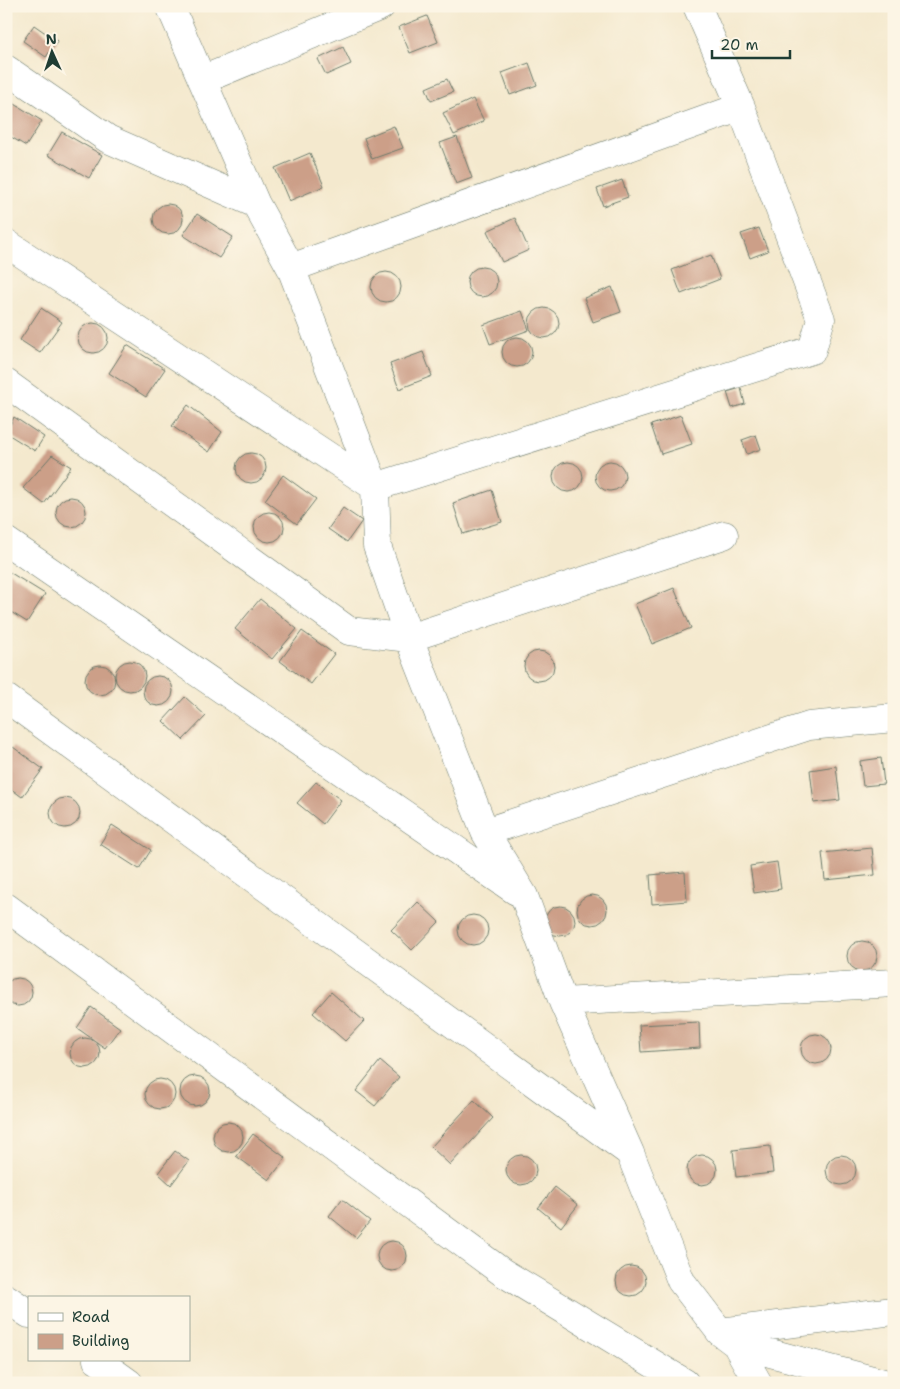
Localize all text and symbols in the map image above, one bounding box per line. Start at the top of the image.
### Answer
north arrow [28,28,78,78]
scale bar [712,28,790,60]
text: N [45,30,57,48]
text: 20 m [720,35,759,55]
legend [28,1296,190,1362]
text: Road [72,1307,110,1327]
text: Building [72,1331,129,1351]

